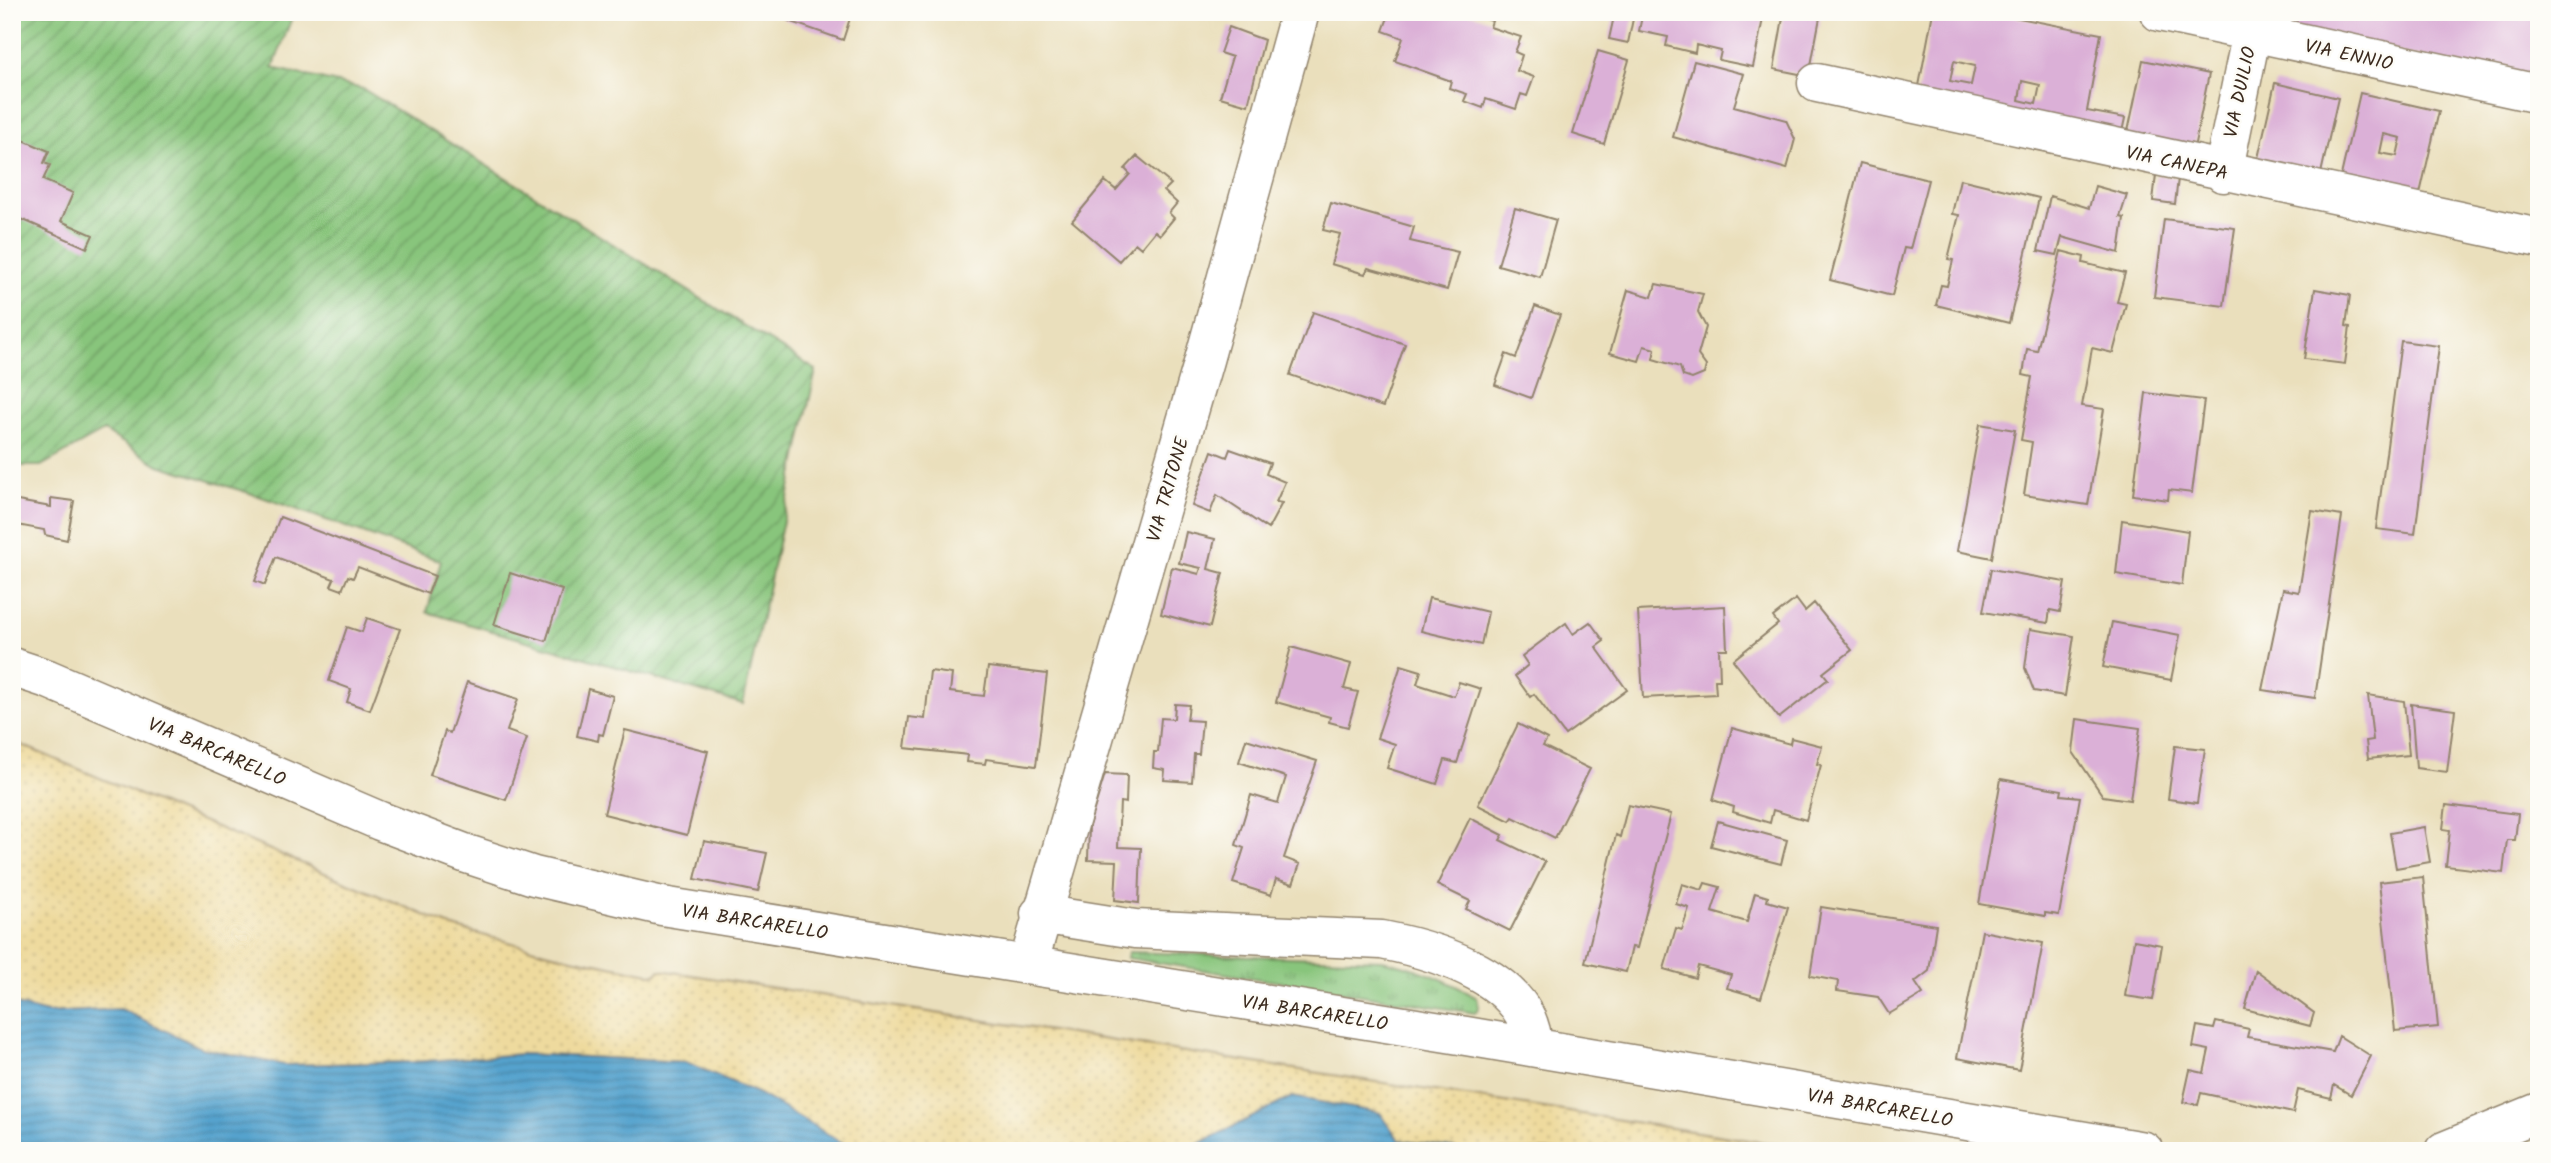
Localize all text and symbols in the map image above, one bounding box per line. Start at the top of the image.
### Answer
street label: VIA ENNIO [2302,32,2396,80]
street label: VIA DUILIO [2217,44,2265,141]
street label: VIA CANEPA [2123,138,2231,189]
street label: VIA TRITONE [1140,433,1198,546]
street label: VIA BARCARELLO [142,710,290,796]
street label: VIA BARCARELLO [680,897,830,949]
street label: VIA BARCARELLO [1240,988,1390,1040]
street label: VIA BARCARELLO [1804,1081,1955,1137]

